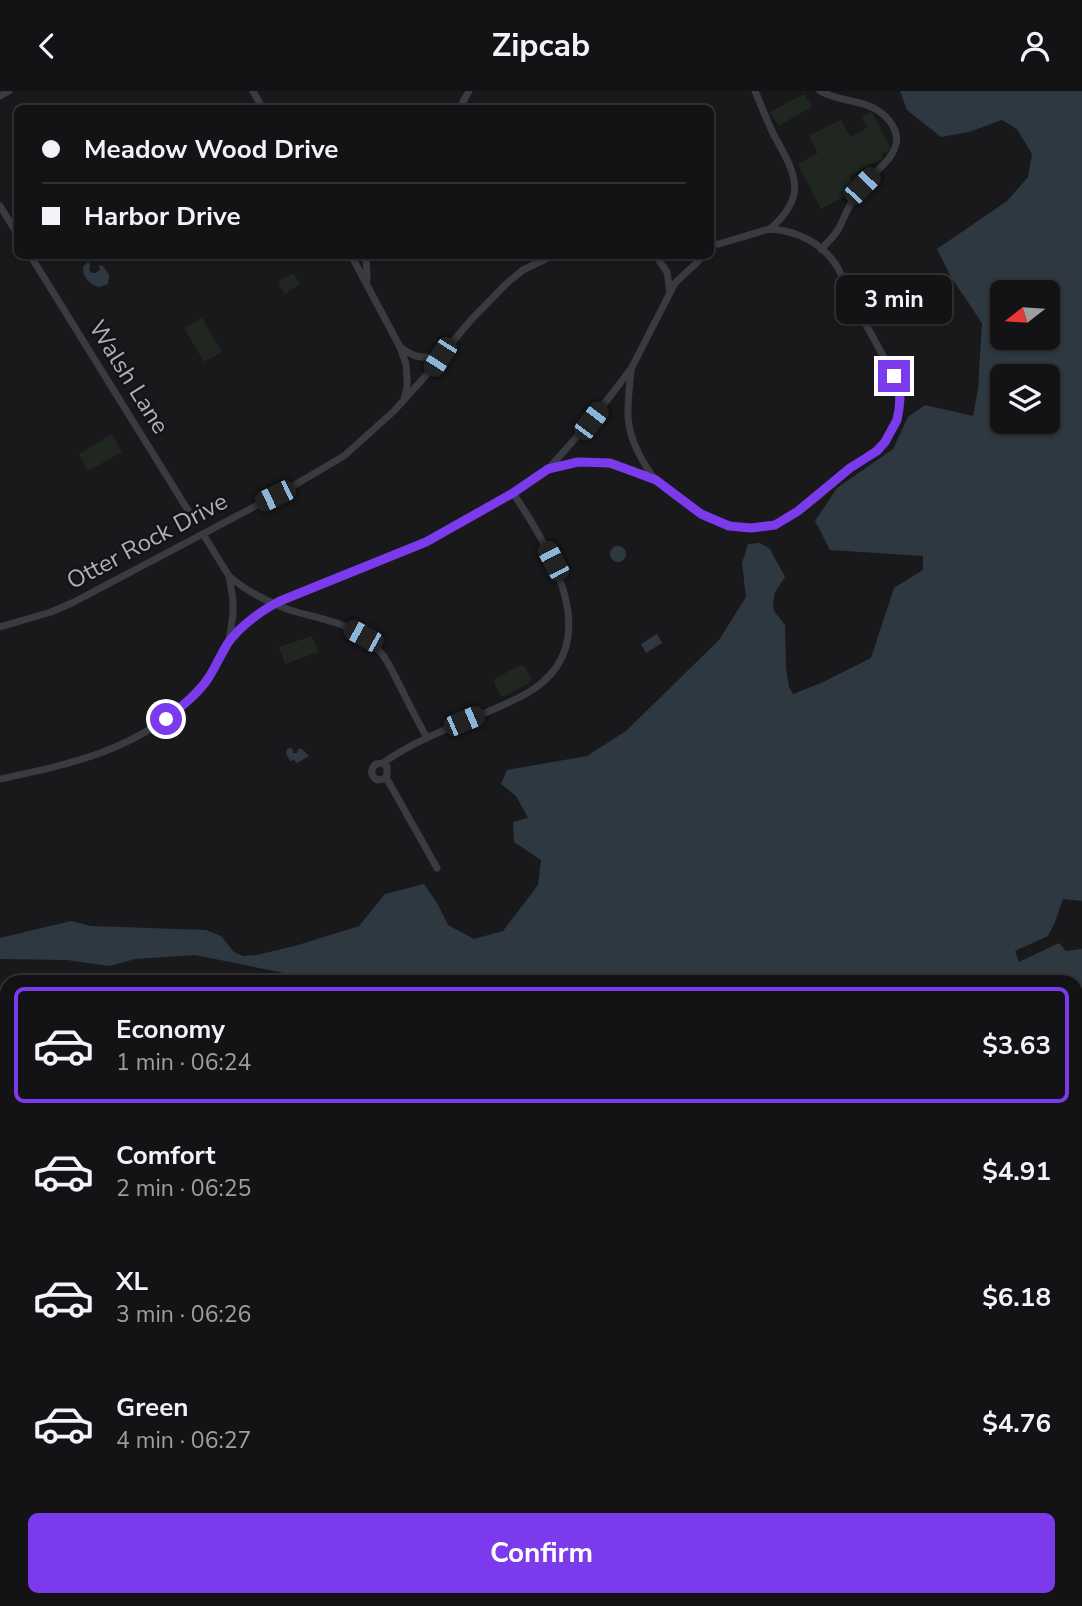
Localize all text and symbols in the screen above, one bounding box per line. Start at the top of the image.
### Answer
text: Zipcab [492,24,590,67]
icon: back [28,27,66,65]
icon: person [1016,27,1054,65]
text: Meadow Wood Drive [84,132,338,167]
car [840,164,885,208]
text: Harbor Drive [84,199,240,234]
callout: 3 min [836,275,952,323]
north arrow [990,280,1060,350]
map controls [990,280,1060,434]
text: 3 min [864,284,924,315]
street label: Walsh Lane [81,314,177,440]
car [420,334,461,380]
route end [878,360,910,392]
button: layers [990,364,1060,434]
car [570,398,613,444]
car [252,477,299,515]
street label: Otter Rock Drive [61,485,233,597]
car [534,538,573,584]
car [340,617,387,655]
route start [150,703,182,735]
car [441,703,488,739]
text: Economy [116,1012,225,1047]
icon: car [32,1014,95,1077]
text: $3.63 [982,1028,1051,1063]
text: 1 min · 06:24 [116,1047,251,1078]
text: Comfort [116,1138,216,1173]
icon: car [32,1140,95,1203]
text: $4.91 [982,1154,1051,1189]
text: 2 min · 06:25 [116,1173,251,1204]
text: XL [116,1264,148,1299]
icon: car [32,1266,95,1329]
text: $6.18 [982,1280,1051,1315]
text: 3 min · 06:26 [116,1299,251,1330]
text: Green [116,1390,189,1425]
icon: car [32,1392,95,1455]
text: $4.76 [982,1406,1051,1441]
text: 4 min · 06:27 [116,1425,251,1456]
button: Confirm [28,1513,1055,1593]

